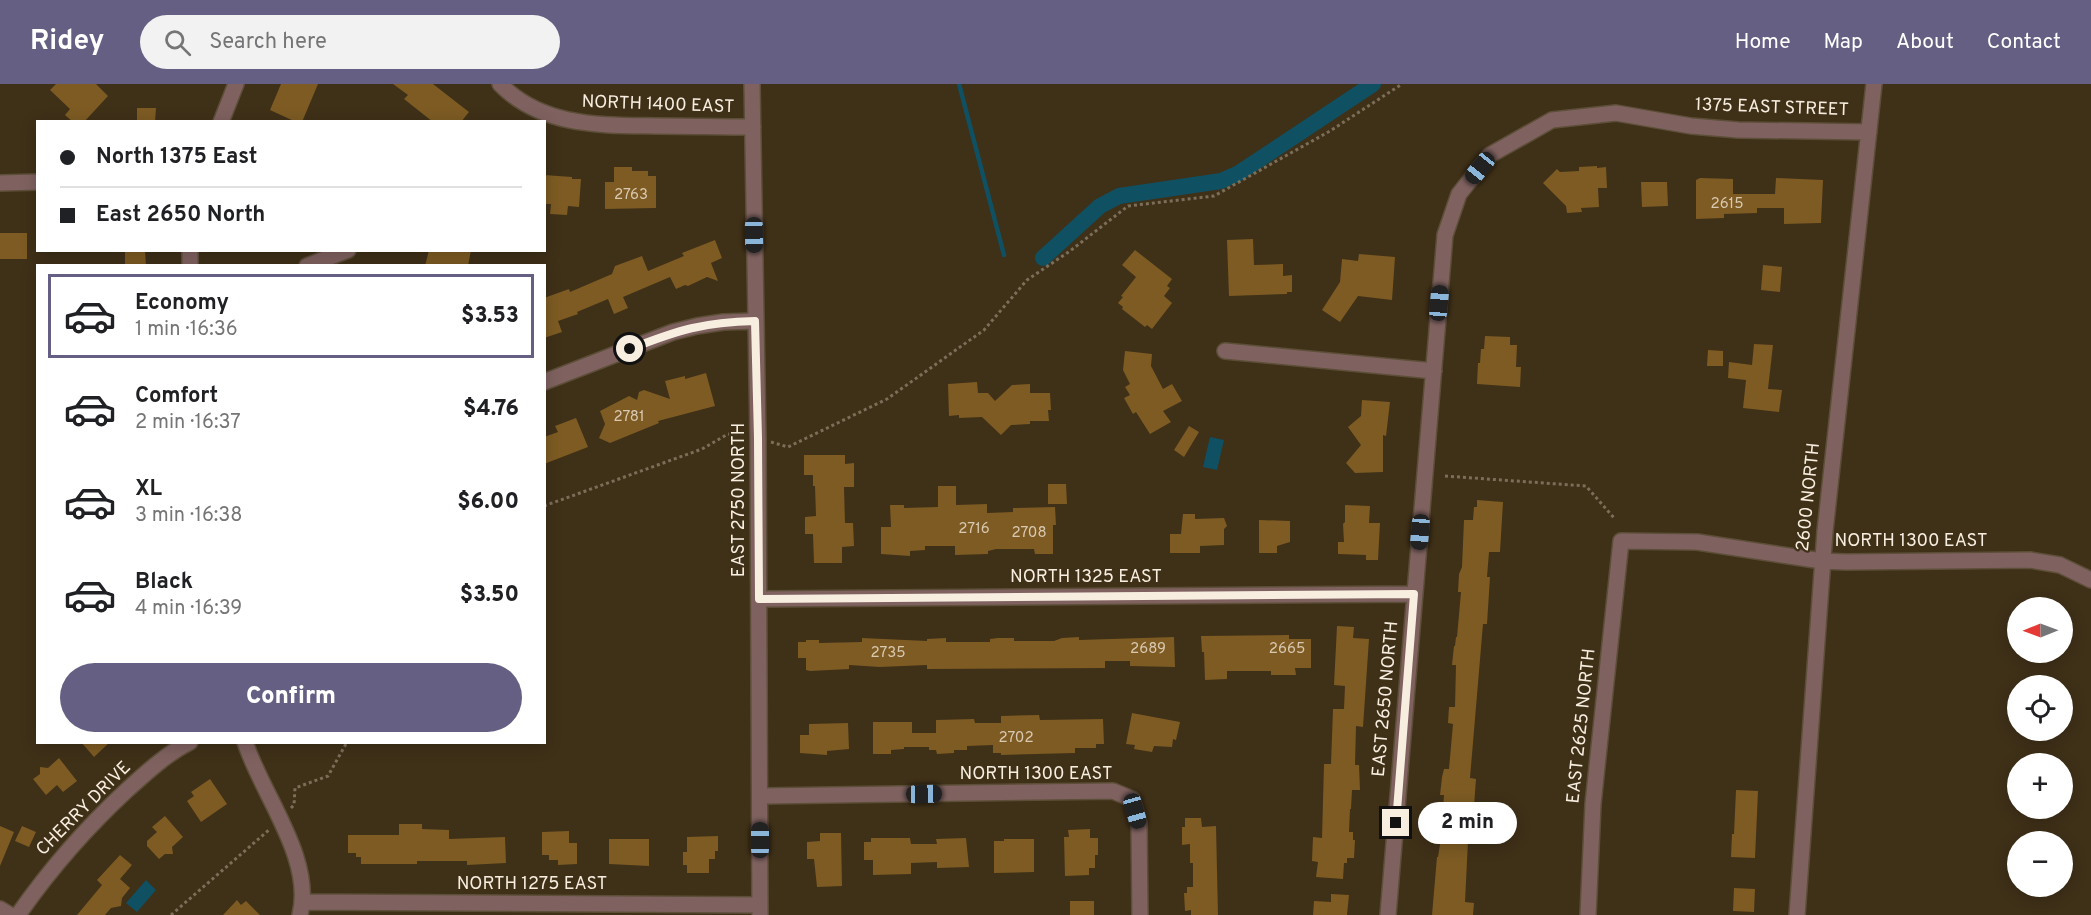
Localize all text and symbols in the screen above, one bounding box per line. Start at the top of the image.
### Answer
search box [140,15,560,69]
text: Ridey [30,24,104,60]
icon: search [161,26,194,59]
text: Search here [209,29,327,56]
text: Home [1735,29,1791,56]
text: Map [1824,29,1863,56]
text: About [1896,29,1954,56]
text: Contact [1987,29,2061,56]
street label: NORTH 1400 EAST [581,91,735,119]
street label: 1375 EAST STREET [1695,94,1849,122]
text: North 1375 East [96,144,257,171]
car [1462,148,1498,188]
house number: 2763 [614,186,648,205]
house number: 2615 [1710,195,1744,214]
text: East 2650 North [96,202,265,229]
car [745,217,763,253]
car [1428,284,1450,322]
icon: car [63,289,117,343]
text: Economy [135,290,229,317]
text: $3.53 [461,303,519,330]
text: 1 min · 16:36 [135,317,238,343]
route start [616,335,643,362]
icon: car [63,382,117,436]
text: Comfort [135,383,218,410]
text: $4.76 [463,396,519,423]
house number: 2781 [613,408,645,427]
text: 2 min · 16:37 [135,410,241,436]
street label: EAST 2750 NORTH [728,423,751,577]
street label: 2600 NORTH [1792,441,1826,553]
icon: car [63,475,117,529]
text: XL [135,476,162,503]
text: $6.00 [457,489,519,516]
text: 3 min · 16:38 [135,503,243,529]
car [1409,513,1431,551]
house number: 2716 [958,520,990,539]
house number: 2708 [1011,524,1047,543]
street label: NORTH 1300 EAST [1835,530,1987,553]
street label: NORTH 1325 EAST [1010,566,1162,589]
icon: car [63,568,117,622]
text: Black [135,569,193,596]
text: $3.50 [460,582,519,609]
text: 4 min · 16:39 [135,596,242,622]
north arrow [2007,597,2073,663]
map controls [2007,597,2073,897]
street label: EAST 2650 NORTH [1368,620,1404,778]
house number: 2689 [1130,640,1166,659]
house number: 2665 [1269,640,1305,659]
house number: 2735 [871,644,905,663]
street label: EAST 2625 NORTH [1562,647,1602,805]
button: Confirm [60,663,522,732]
button: locate [2007,675,2073,741]
house number: 2702 [998,729,1034,748]
button: + [2007,753,2073,819]
street label: CHERRY DRIVE [32,757,136,861]
street label: NORTH 1300 EAST [960,763,1112,786]
car [906,785,942,803]
car [1121,791,1149,831]
callout: 2 min [1417,802,1516,844]
route end [1382,809,1409,836]
text: 2 min [1441,810,1494,836]
car [751,822,769,858]
button: − [2007,831,2073,897]
street label: NORTH 1275 EAST [457,873,607,896]

